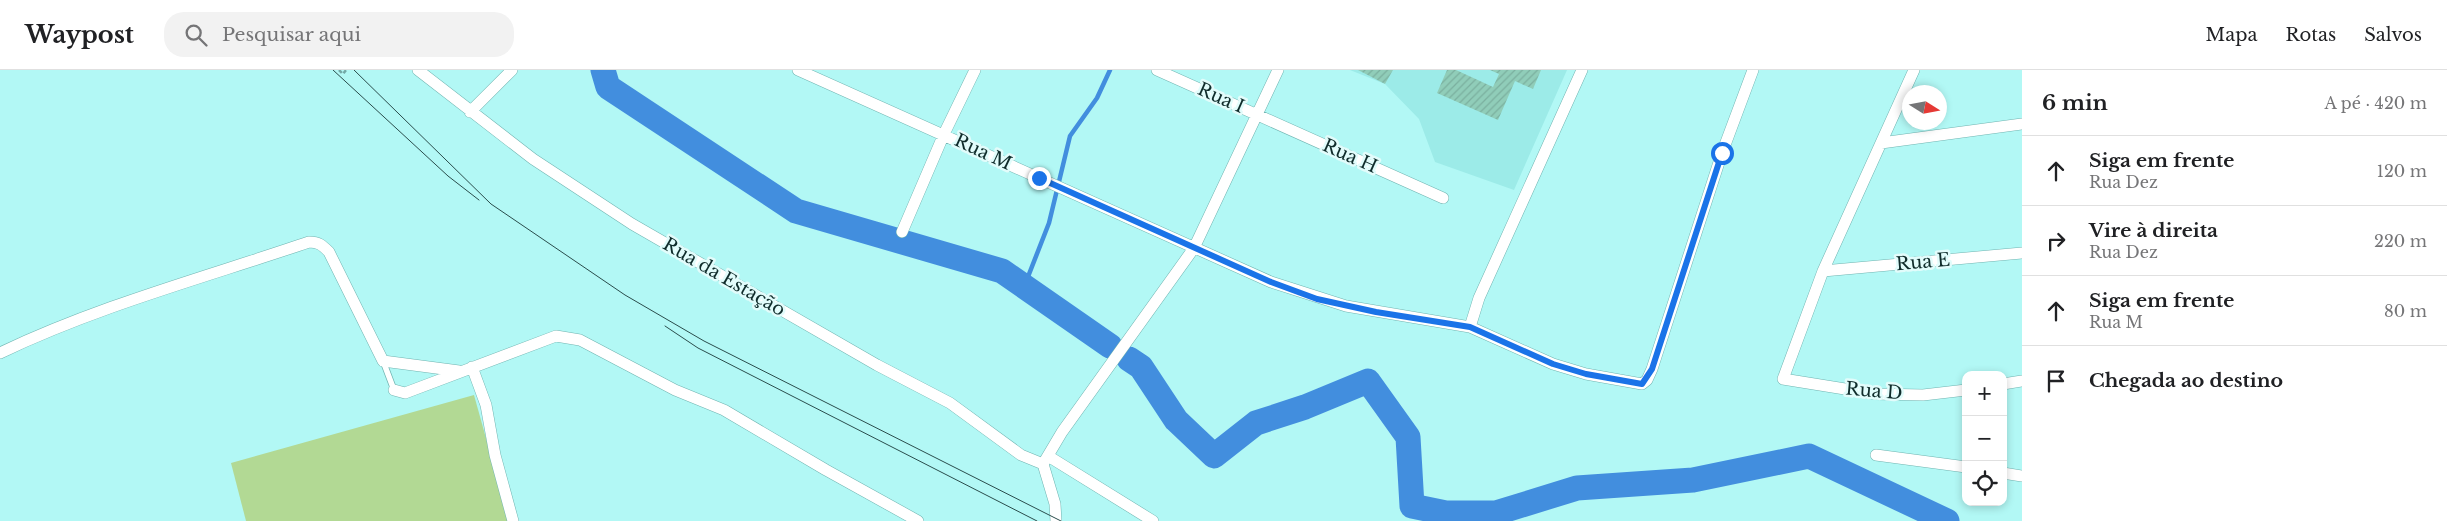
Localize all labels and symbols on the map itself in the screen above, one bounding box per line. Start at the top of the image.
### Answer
street label: Rua I [1194,78,1248,118]
north arrow [1902,85,1947,130]
street label: Rua M [951,129,1015,175]
street label: Rua H [1319,134,1381,178]
route start [1711,142,1734,165]
route end [1028,167,1051,190]
street label: Rua da Estação [659,233,789,321]
street label: Rua E [1895,249,1951,275]
street label: Rua D [1845,378,1903,404]

